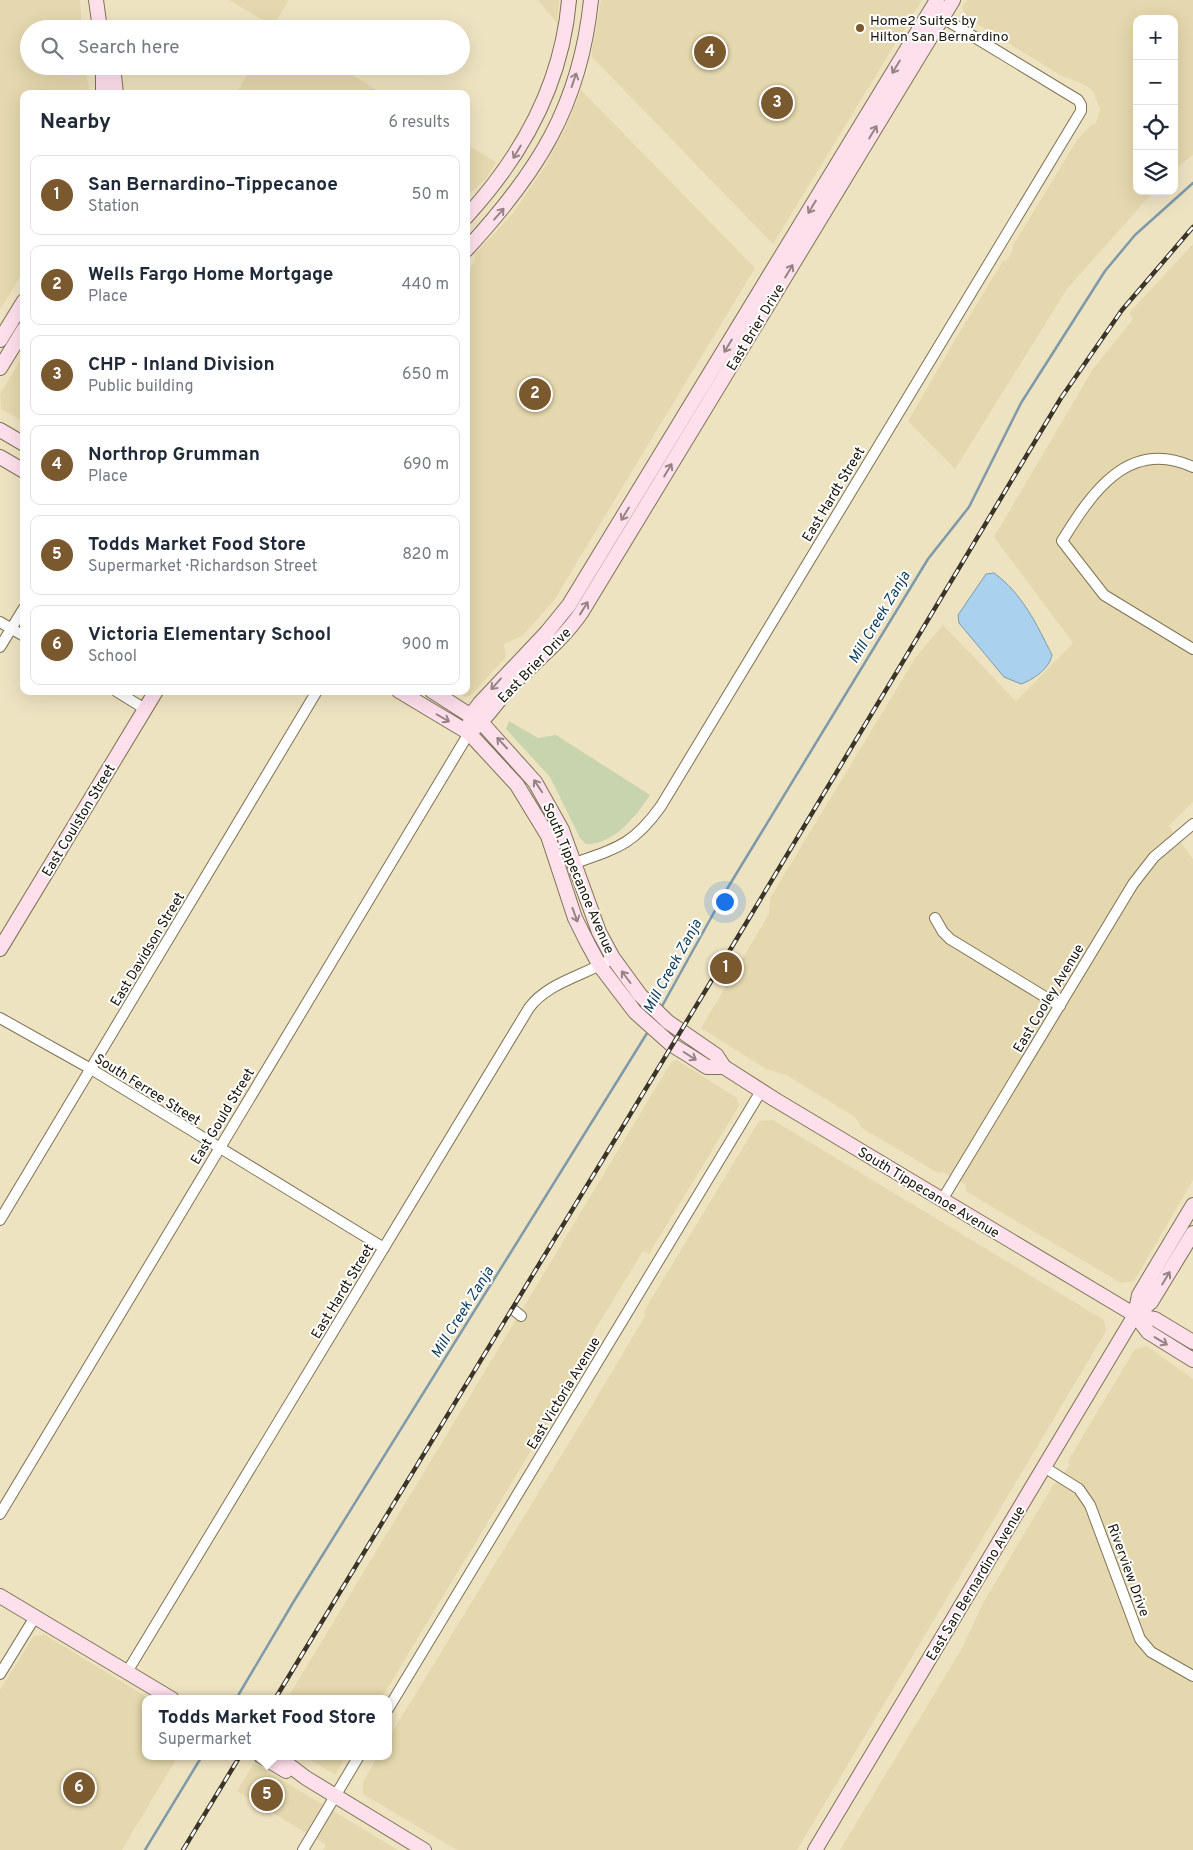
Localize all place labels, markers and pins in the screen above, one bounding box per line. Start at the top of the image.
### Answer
place label: Home2 Suites by Hilton San Bernardino [870,13,1009,46]
marker: Home2 Suites by Hilton San Bernardino [854,22,866,34]
pin: 4 [694,33,726,71]
pin: 3 [761,84,793,122]
pin: 2 [519,375,551,413]
pin: 1 [710,949,742,987]
pin: 6 [63,1769,95,1807]
pin: 5 [251,1776,283,1814]

